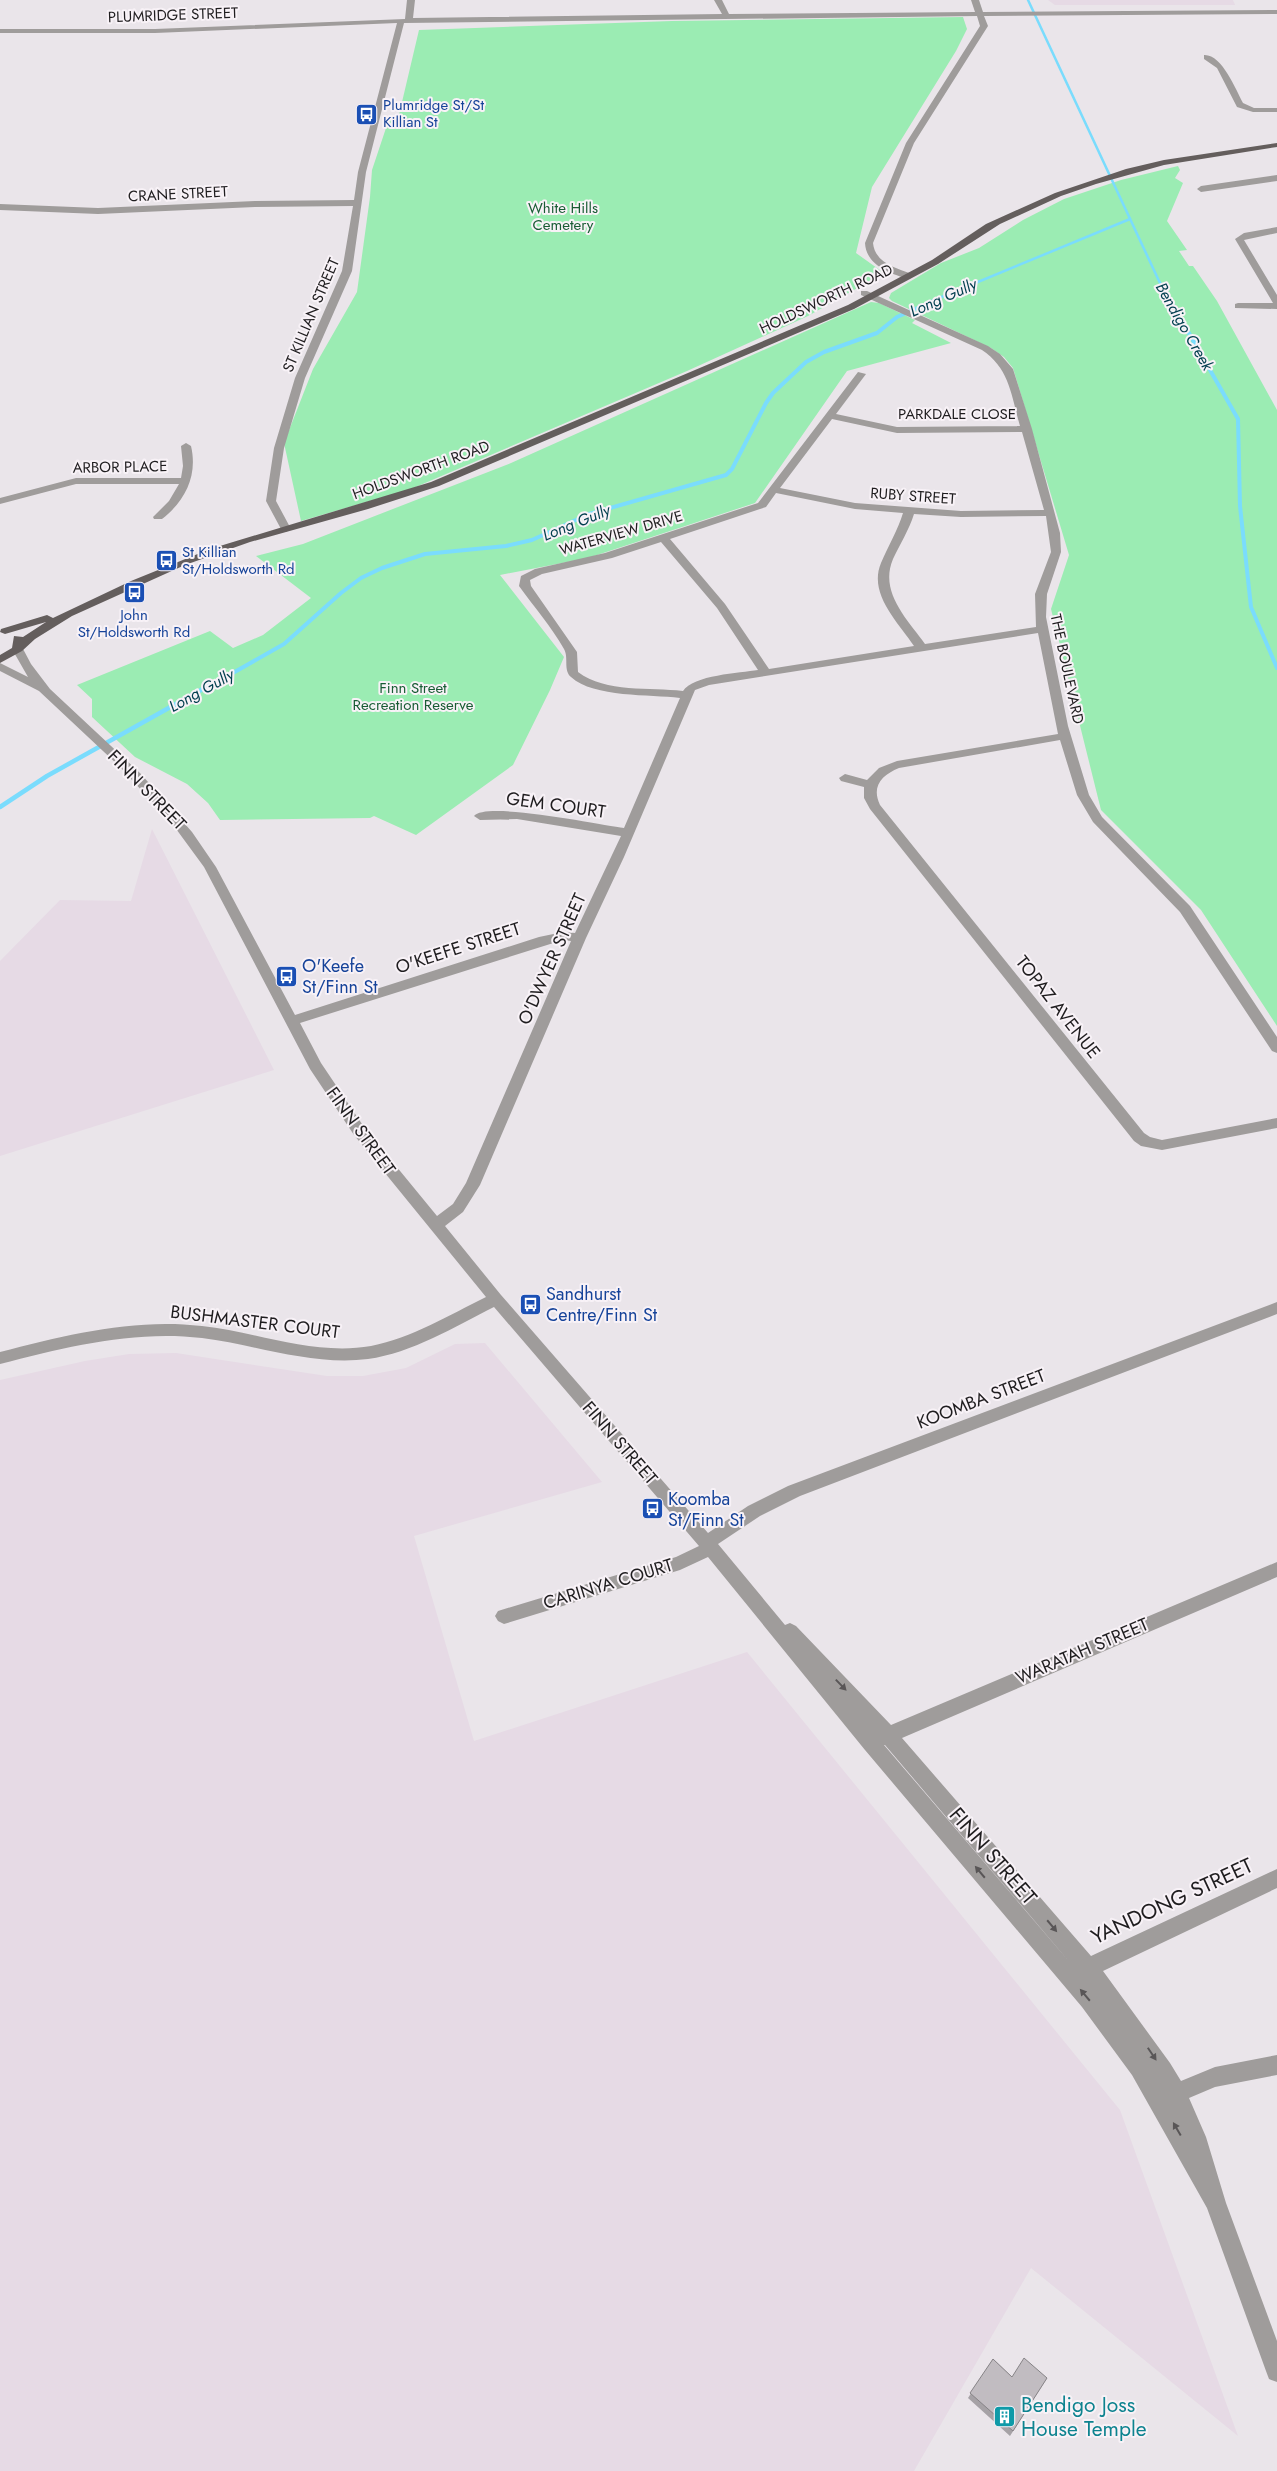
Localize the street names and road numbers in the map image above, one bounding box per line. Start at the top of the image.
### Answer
street label: PLUMRIDGE STREET [108,2,238,28]
street label: CRANE STREET [127,180,229,208]
street label: ST KILLIAN STREET [277,254,345,376]
street label: HOLDSWORTH ROAD [756,258,896,340]
street label: PARKDALE CLOSE [898,403,1016,425]
street label: HOLDSWORTH ROAD [349,435,493,505]
street label: ARBOR PLACE [72,455,168,479]
street label: RUBY STREET [869,482,957,510]
street label: WATERVIEW DRIVE [557,505,685,561]
street label: THE BOULEVARD [1045,612,1089,726]
street label: FINN STREET [102,744,193,837]
street label: GEM COURT [505,785,608,825]
street label: O'DWYER STREET [511,888,593,1029]
street label: O'KEEFE STREET [392,915,524,980]
street label: TOPAZ AVENUE [1009,950,1107,1064]
street label: FINN STREET [320,1082,402,1181]
street label: BUSHMASTER COURT [169,1299,342,1345]
street label: KOOMBA STREET [913,1362,1050,1435]
street label: FINN STREET [576,1396,664,1491]
street label: CARINYA COURT [540,1552,677,1616]
street label: WARATAH STREET [1012,1611,1153,1691]
street label: FINN STREET [942,1801,1044,1911]
street label: YANDONG STREET [1086,1850,1258,1952]

